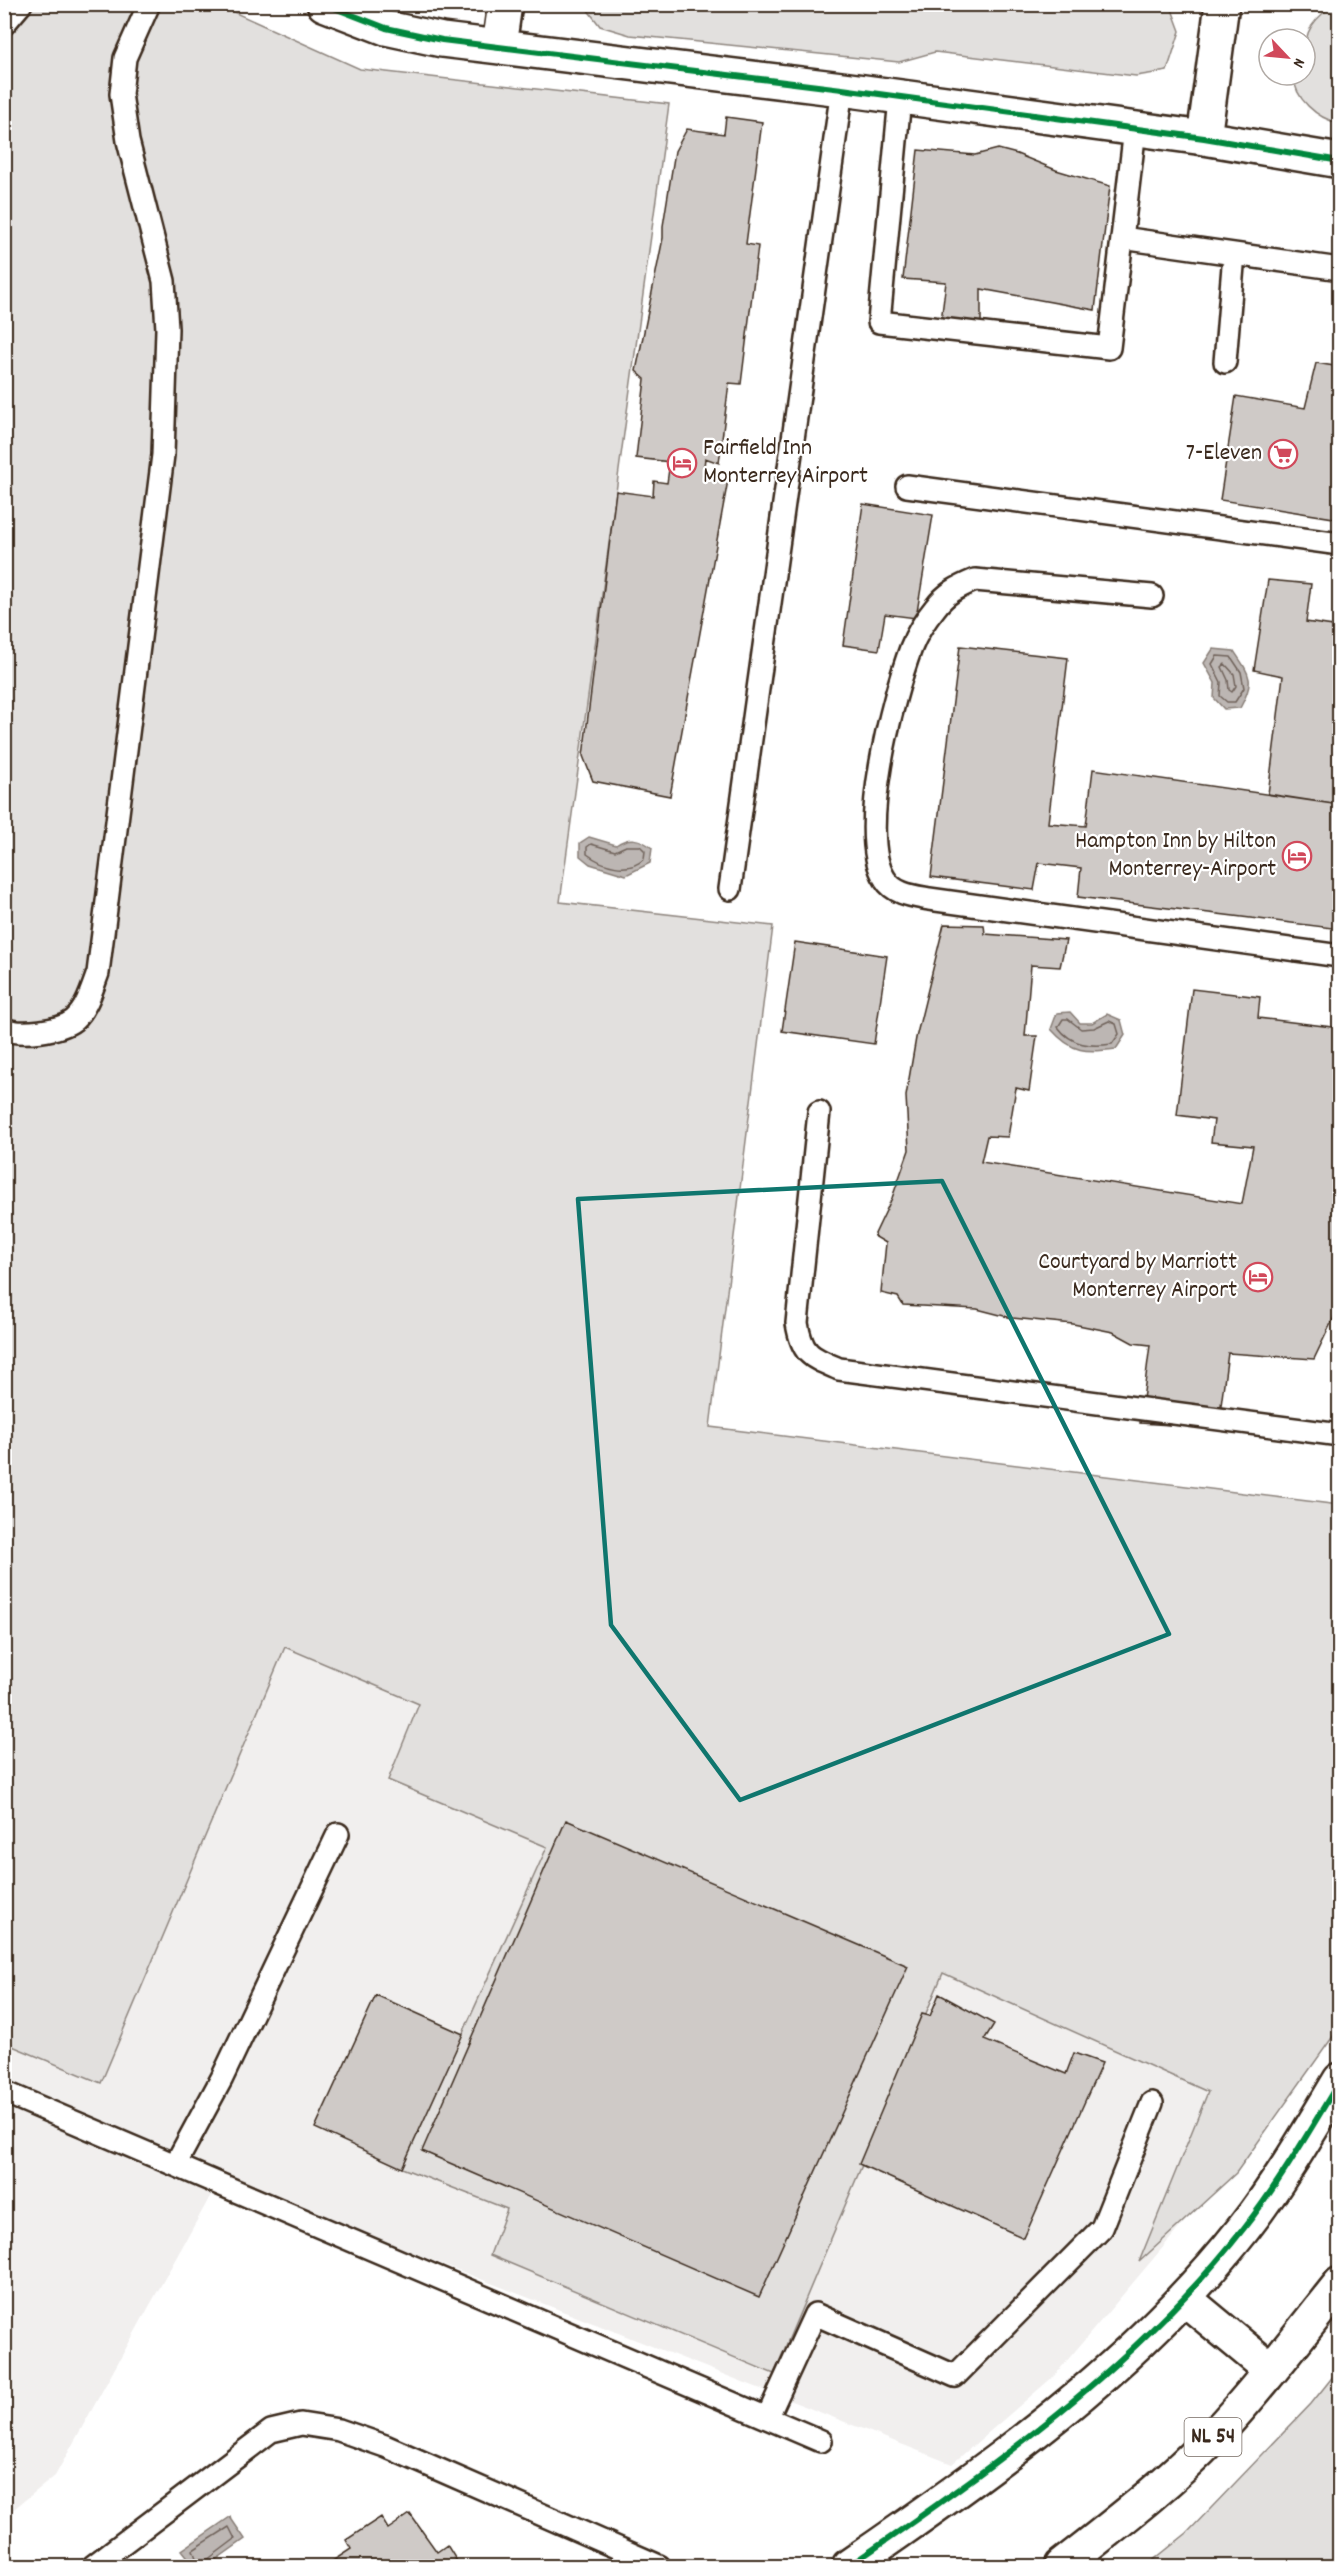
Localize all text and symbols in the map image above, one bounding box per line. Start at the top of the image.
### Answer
north arrow [1257,27,1317,87]
text: N [1286,54,1310,71]
place label: Fairfield Inn Monterrey Airport [703,432,868,494]
place label: 7-Eleven [1186,437,1262,471]
supermarket icon: 7-Eleven [1267,438,1299,470]
hotel icon: Fairfield Inn Monterrey Airport [666,447,698,479]
place label: Hampton Inn by Hilton Monterrey-Airport [1075,825,1276,887]
hotel icon: Hampton Inn by Hilton Monterrey-Airport [1281,840,1313,872]
place label: Courtyard by Marriott Monterrey Airport [1038,1246,1237,1308]
hotel icon: Courtyard by Marriott Monterrey Airport [1242,1261,1274,1293]
road number: NL 54 [1184,2418,1242,2456]

